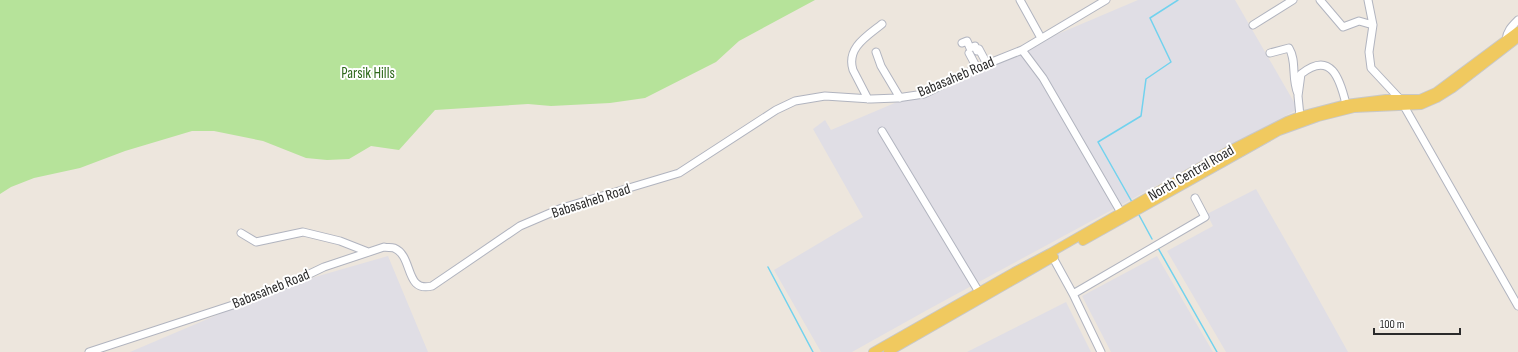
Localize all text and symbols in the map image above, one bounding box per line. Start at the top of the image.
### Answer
street label: Babasaheb Road [915,52,997,102]
park label: Parsik Hills [341,64,395,83]
street label: North Central Road [1145,141,1237,205]
street label: Babasaheb Road [549,179,633,223]
street label: Babasaheb Road [230,265,312,313]
scale bar [1374,310,1460,336]
text: 100 m [1380,317,1405,332]

